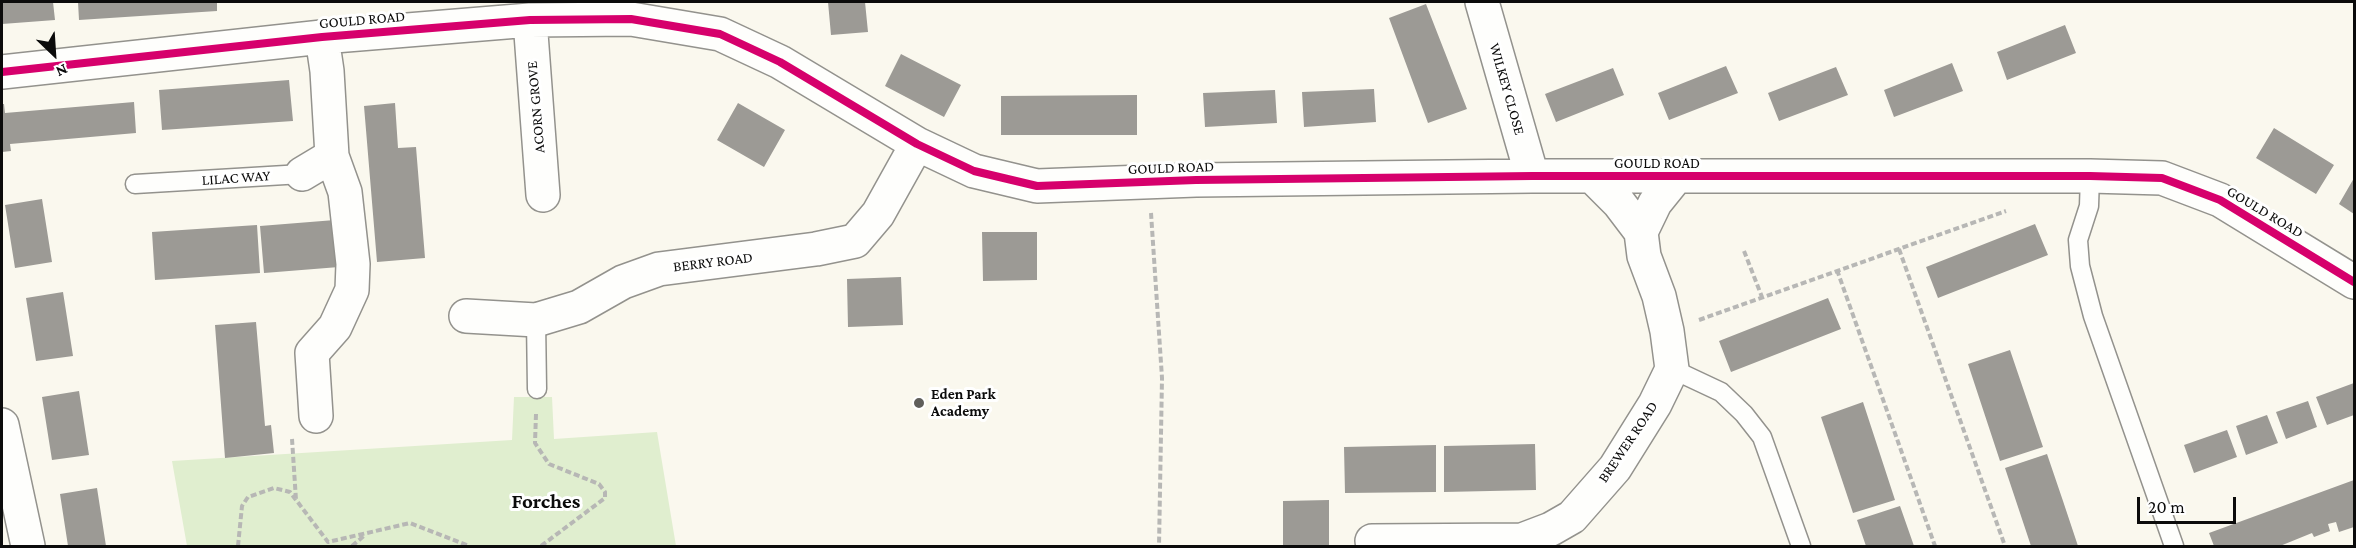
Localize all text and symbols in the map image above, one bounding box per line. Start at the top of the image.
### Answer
street label: GOULD ROAD [318,7,406,33]
north arrow [24,24,84,84]
street label: WILKEY CLOSE [1485,41,1529,137]
street label: ACORN GROVE [523,60,549,154]
text: N [53,61,70,81]
street label: GOULD ROAD [1614,154,1700,172]
street label: GOULD ROAD [1128,158,1214,178]
street label: LILAC WAY [201,167,271,189]
street label: GOULD ROAD [2223,182,2307,242]
street label: BERRY ROAD [672,248,754,276]
place label: Eden Park Academy [931,385,996,420]
marker: Eden Park Academy [912,396,926,410]
street label: BREWER ROAD [1594,398,1662,486]
scale bar [2140,485,2239,523]
district label: Forches [512,489,580,515]
text: 20 m [2148,497,2185,517]

